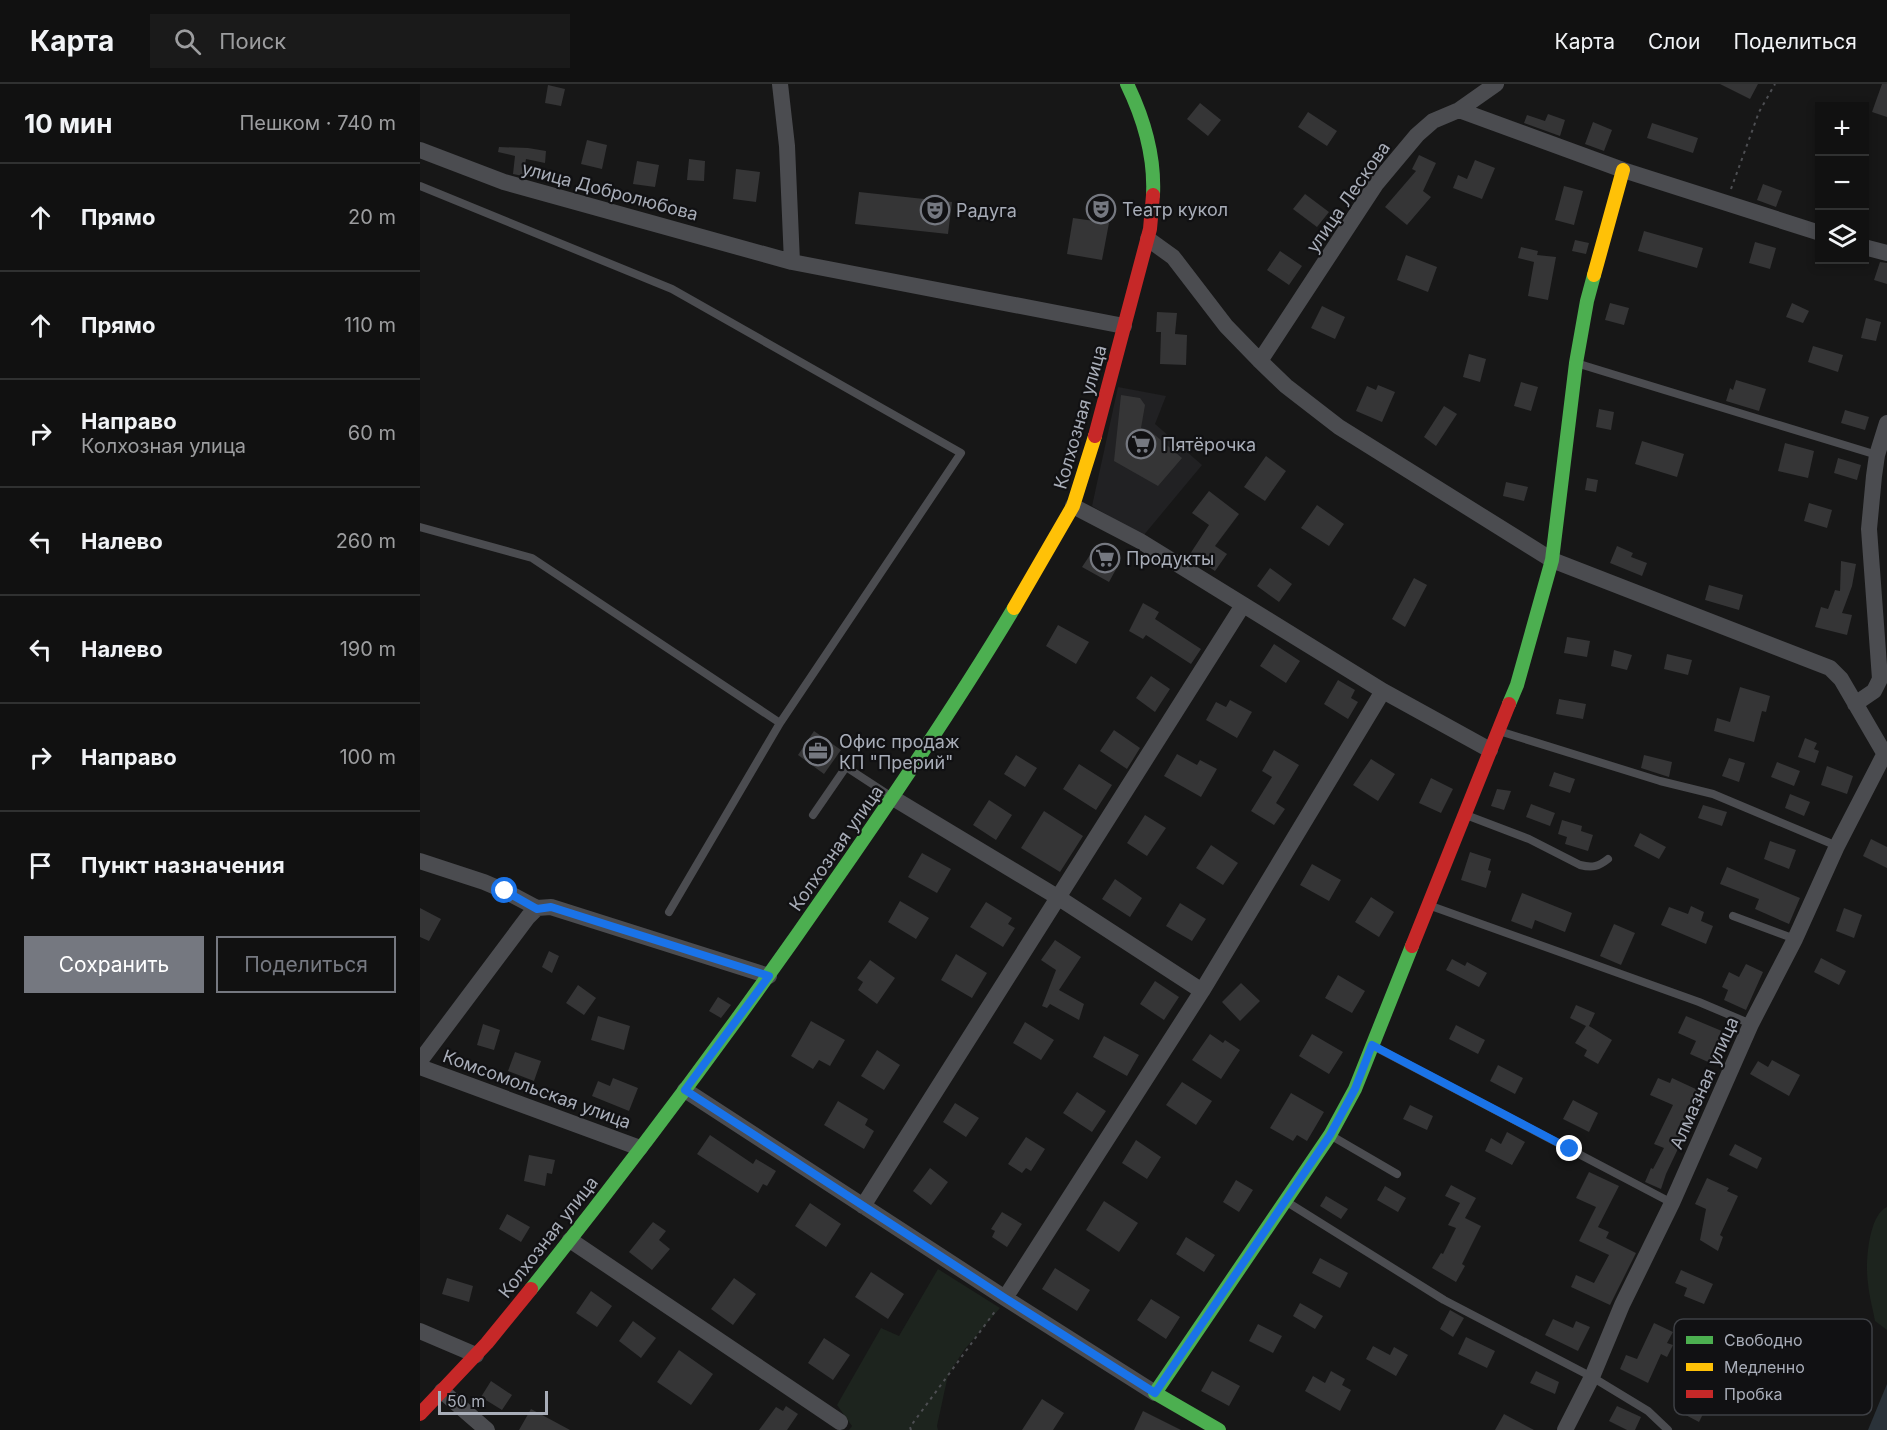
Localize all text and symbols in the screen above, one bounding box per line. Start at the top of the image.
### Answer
search box [150,14,570,68]
text: Карта [30,24,114,58]
icon: search [171,25,204,58]
text: Поиск [219,28,286,54]
text: Карта [1555,29,1615,54]
text: Слои [1648,29,1700,54]
text: Поделиться [1733,29,1857,54]
map controls [1815,102,1869,264]
button: + [1815,102,1869,156]
text: 10 мин [24,108,112,139]
text: Пешком · 740 m [239,111,396,135]
street label: улица Лескова [1302,137,1394,257]
button: − [1815,156,1869,210]
street label: улица Добролюбова [520,157,700,225]
theatre icon: Театр кукол [1085,193,1117,225]
theatre icon: Радуга [919,194,951,226]
place label: Театр кукол [1122,199,1228,220]
place label: Радуга [956,200,1017,221]
icon: ahead [24,201,57,234]
text: Прямо [81,204,155,230]
text: 20 m [348,205,396,229]
button: layers [1815,210,1869,264]
icon: ahead [24,309,57,342]
text: Прямо [81,312,155,338]
text: 110 m [344,313,396,337]
street label: Колхозная улица [1049,343,1111,491]
text: Направо [81,408,177,434]
icon: right [24,417,57,450]
text: 60 m [348,421,396,445]
supermarket icon: Пятёрочка [1125,428,1157,460]
text: Колхозная улица [81,434,246,458]
place label: Пятёрочка [1162,434,1256,455]
icon: left [24,525,57,558]
text: Налево [81,528,163,554]
text: 260 m [336,529,396,553]
supermarket icon: Продукты [1089,542,1121,574]
place label: Продукты [1126,548,1214,569]
icon: left [24,633,57,666]
text: Налево [81,636,163,662]
text: 190 m [340,637,396,661]
place label: Офис продаж КП "Прерий" [839,731,960,773]
office icon: Офис продаж КП "Прерий" [802,735,834,767]
icon: right [24,741,57,774]
text: Направо [81,744,177,770]
text: 100 m [339,745,396,769]
street label: Колхозная улица [785,781,887,915]
icon: arrive [24,849,57,882]
text: Пункт назначения [81,852,285,878]
route start [491,877,517,903]
button: Сохранить [24,936,204,993]
button: Поделиться [216,936,396,993]
street label: Алмазная улица [1665,1014,1743,1152]
street label: Комсомольская улица [440,1045,634,1133]
route end [1556,1135,1582,1161]
street label: Колхозная улица [494,1172,602,1302]
legend [1674,1319,1872,1415]
text: Свободно [1724,1330,1803,1350]
text: Медленно [1724,1357,1805,1377]
text: Пробка [1724,1384,1782,1404]
scale bar [438,1388,548,1416]
text: 50 m [447,1391,485,1411]

